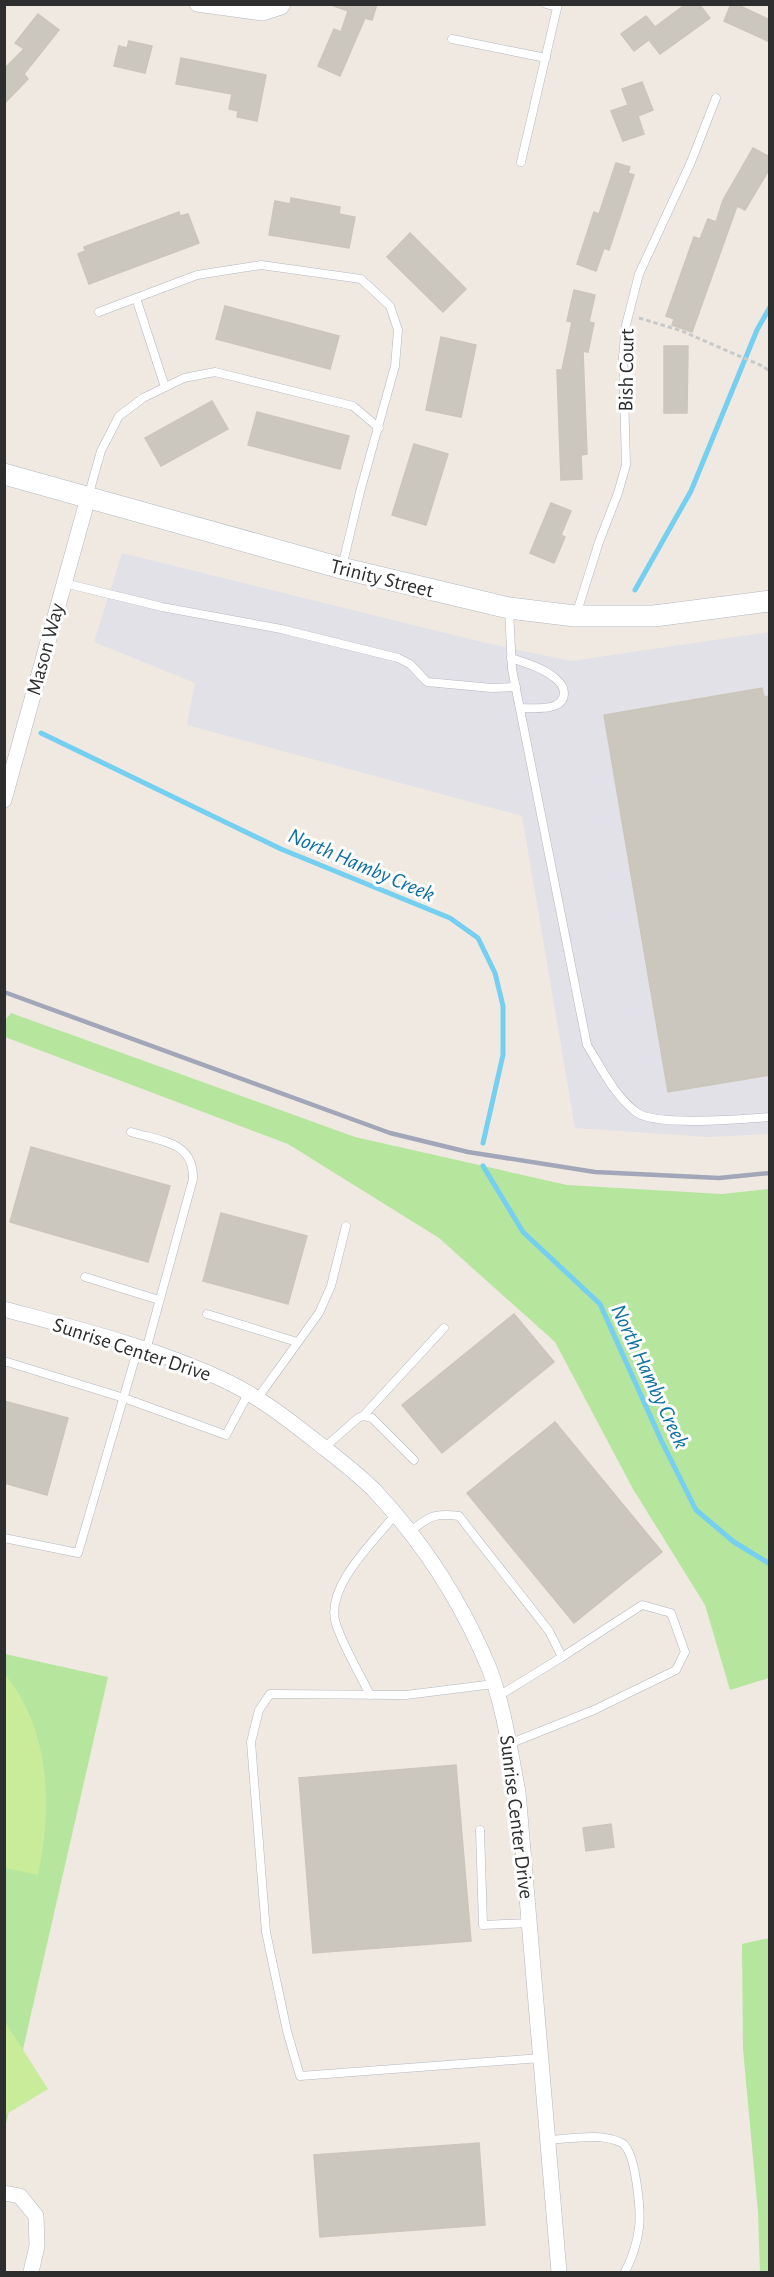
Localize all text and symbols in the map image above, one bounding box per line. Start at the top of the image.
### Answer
street label: Bish Court [615,328,638,412]
street label: Trinity Street [328,556,436,601]
street label: Mason Way [23,601,68,697]
water label: North Hamby Creek [285,824,438,906]
water label: North Hamby Creek [607,1301,693,1452]
street label: Sunrise Center Drive [50,1314,213,1385]
street label: Sunrise Center Drive [496,1734,537,1900]

